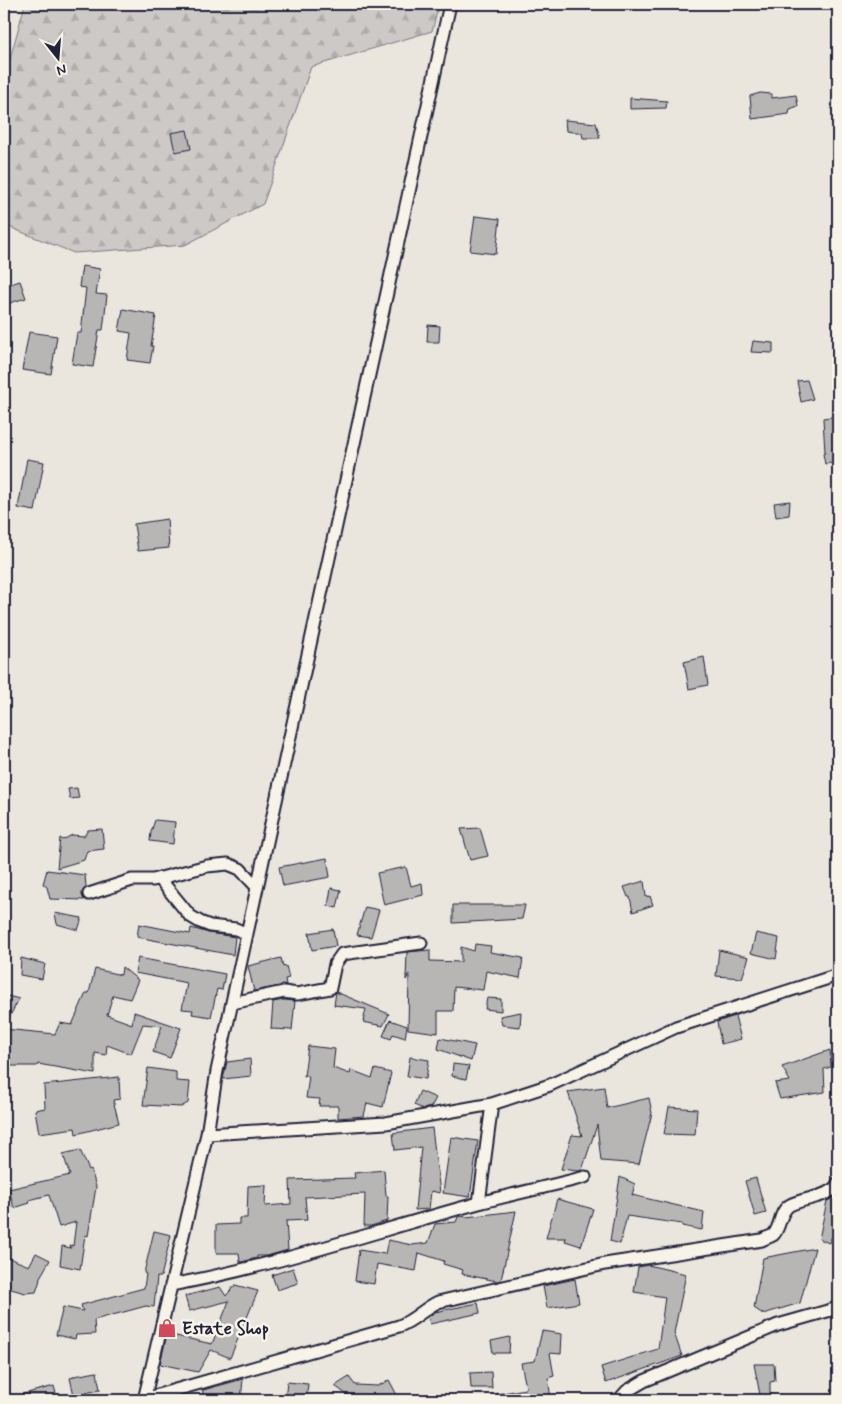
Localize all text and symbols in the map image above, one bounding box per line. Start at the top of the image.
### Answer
north arrow [32,32,82,82]
text: N [54,60,69,79]
shop icon: Estate Shop [156,1317,178,1339]
place label: Estate Shop [182,1317,269,1341]

